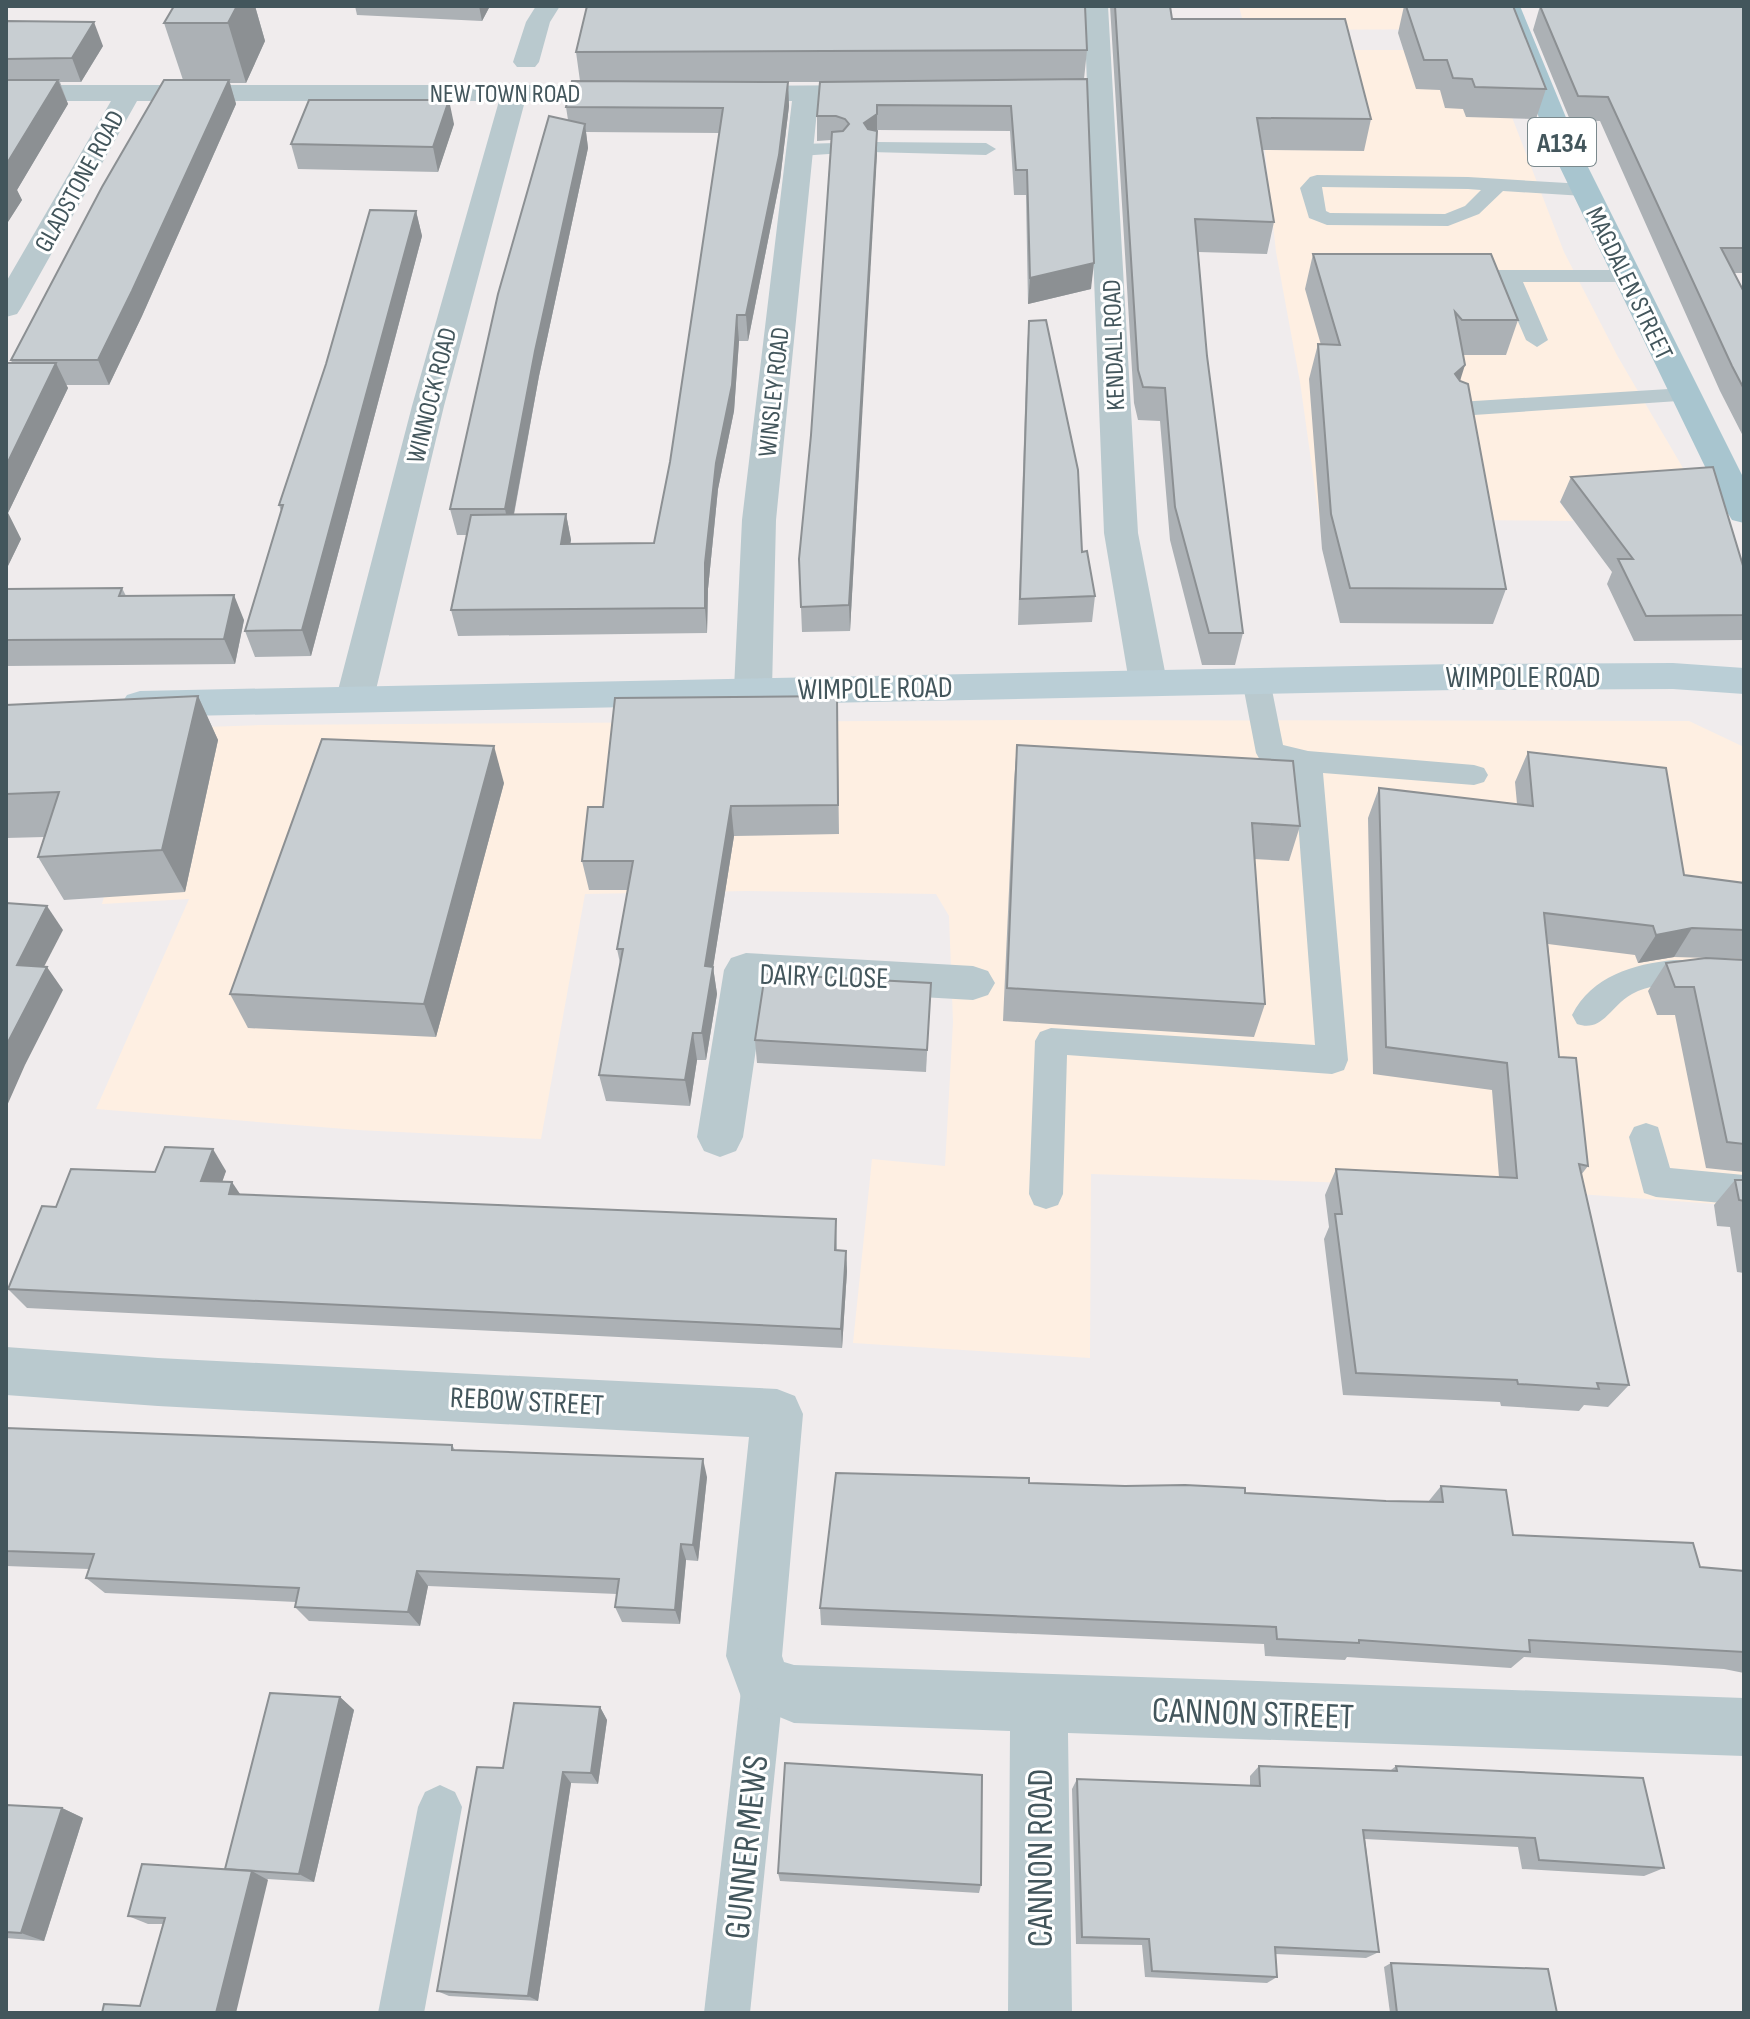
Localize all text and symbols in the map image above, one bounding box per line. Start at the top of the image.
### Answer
street label: NEW TOWN ROAD [430,79,580,110]
street label: GLADSTONE ROAD [29,106,132,258]
road number: A134 [1528,118,1596,166]
street label: MAGDALEN STREET [1578,202,1679,365]
street label: KENDALL ROAD [1097,279,1132,411]
street label: WINNOCK ROAD [401,324,464,466]
street label: WINSLEY ROAD [752,326,797,459]
street label: WIMPOLE ROAD [1446,660,1600,696]
street label: WIMPOLE ROAD [797,670,953,708]
street label: DAIRY CLOSE [759,957,889,997]
street label: REBOW STREET [449,1380,605,1424]
street label: CANNON STREET [1151,1689,1355,1740]
street label: GUNNER MEWS [716,1753,779,1941]
street label: CANNON ROAD [1020,1769,1063,1947]

